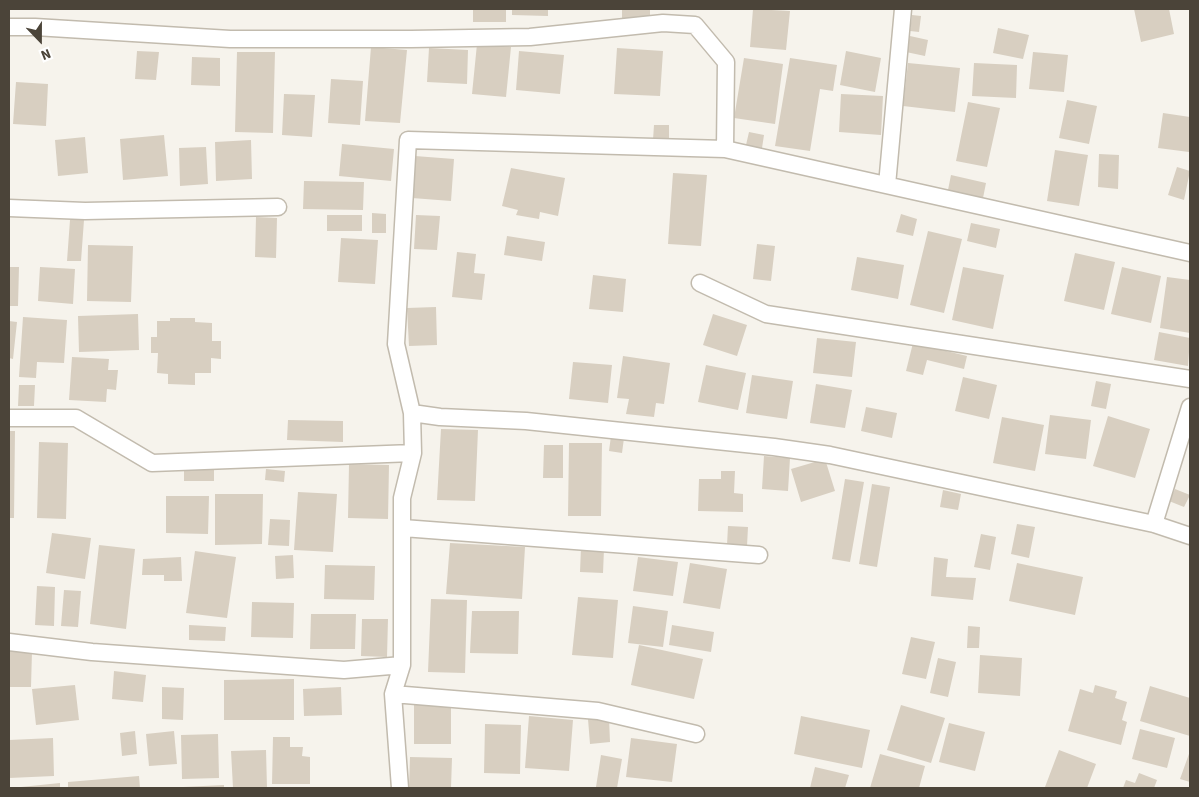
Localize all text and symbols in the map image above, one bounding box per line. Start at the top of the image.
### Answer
north arrow [15,15,65,65]
text: N [38,43,54,65]

